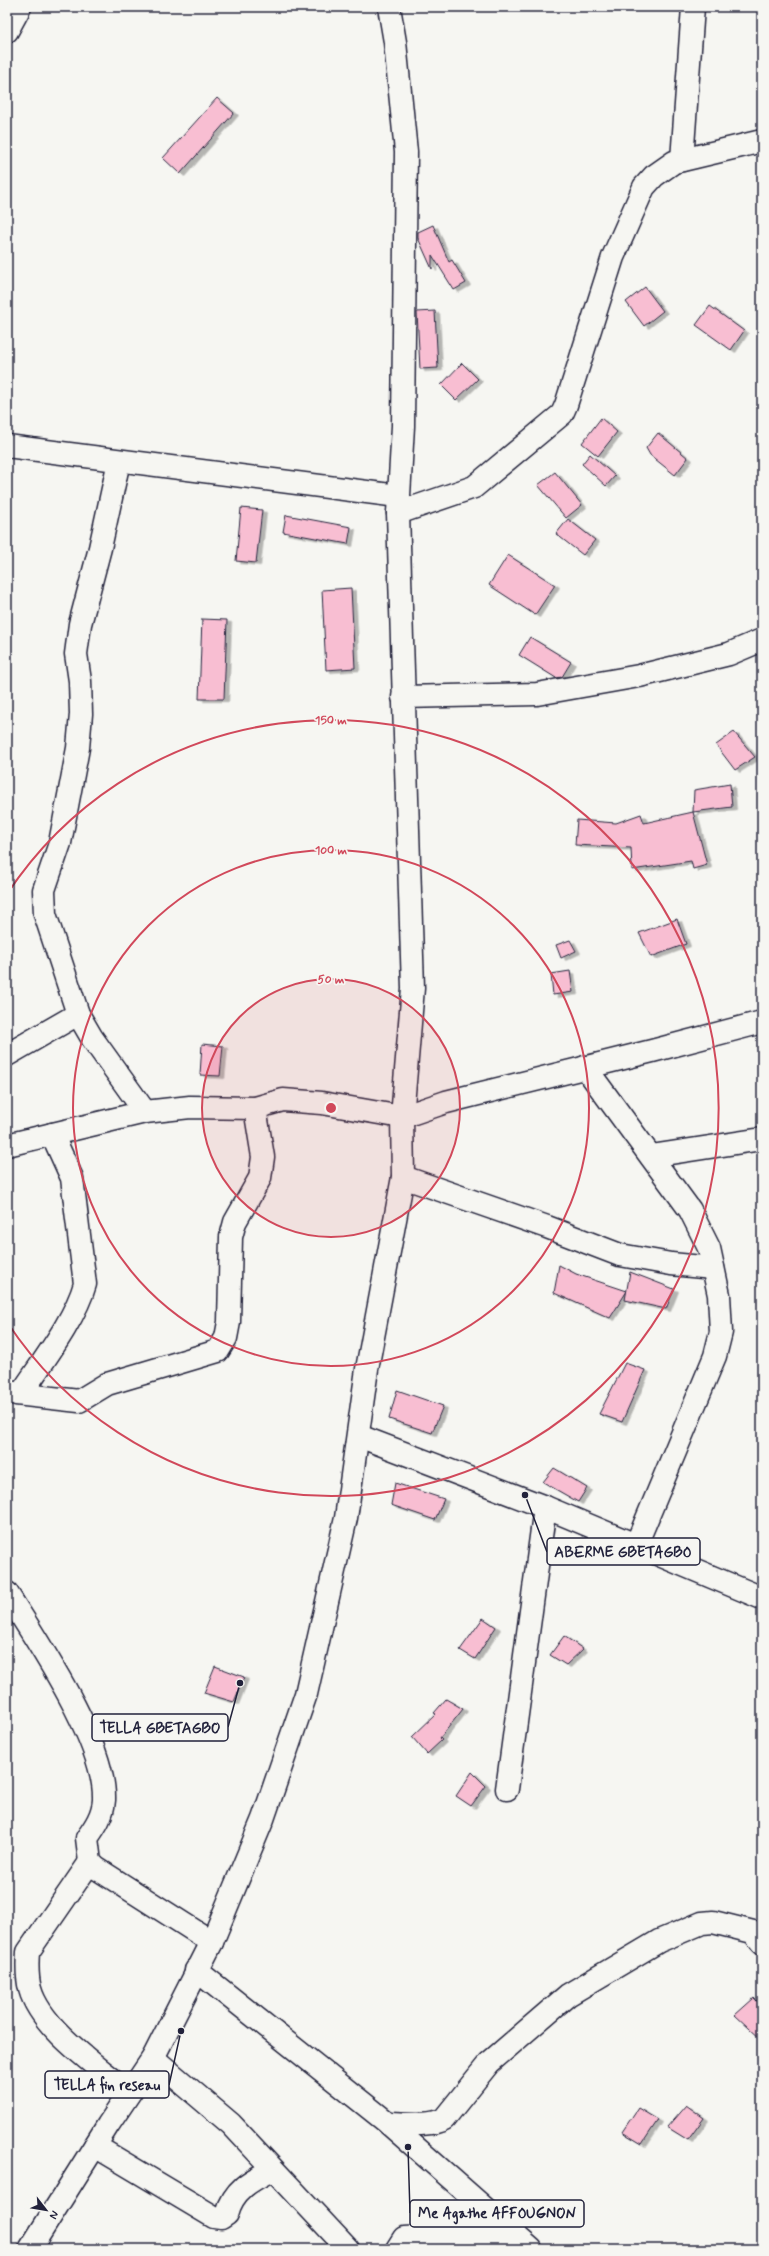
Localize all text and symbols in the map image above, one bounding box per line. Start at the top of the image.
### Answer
text: 150 m [315,713,347,729]
text: 100 m [315,843,348,859]
text: 50 m [318,972,345,988]
centre of rings [324,1101,338,1115]
callout: ABERME GBETAGBO [547,1538,700,1565]
text: ABERME GBETAGBO [554,1543,692,1563]
callout: TELLA GBETAGBO [92,1714,228,1741]
text: TELLA GBETAGBO [99,1719,221,1739]
callout: TELLA fin reseau [45,2071,169,2098]
text: TELLA fin reseau [54,2075,161,2096]
north arrow [26,2190,66,2230]
callout: Me Agathe AFFOUGNON [410,2200,584,2227]
text: Me Agathe AFFOUGNON [418,2204,576,2225]
text: N [46,2208,62,2221]

